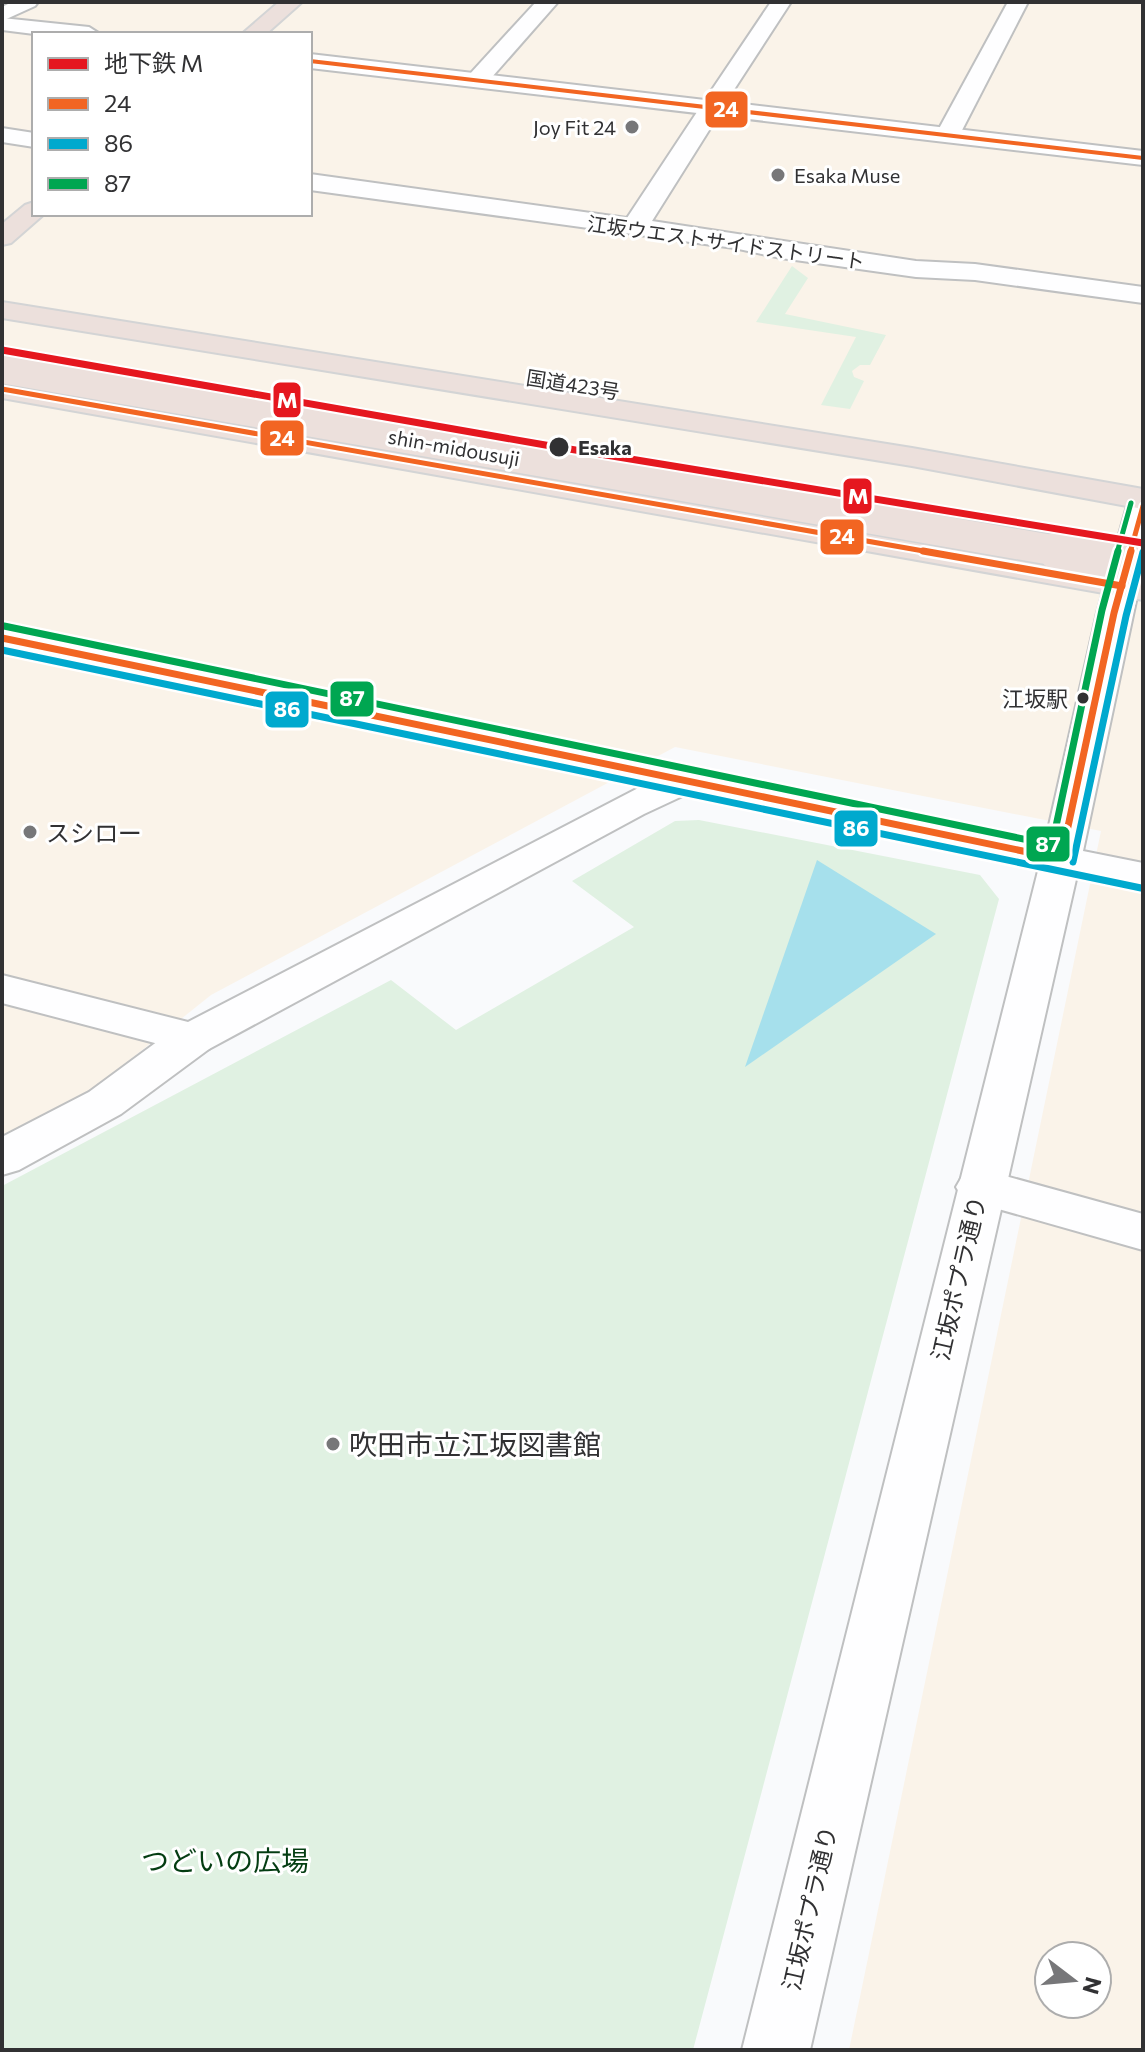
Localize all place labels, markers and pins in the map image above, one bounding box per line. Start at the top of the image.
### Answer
place label: Joy Fit 24 [533,115,616,139]
marker: Joy Fit 24 [623,118,641,136]
place label: Esaka Muse [794,163,900,187]
marker: Esaka Muse [769,166,787,184]
marker: Esaka [547,435,571,459]
place label: Esaka [578,435,632,459]
place label: 江坂駅 [1002,685,1068,712]
marker: 江坂駅 [1075,690,1091,706]
place label: スシロー [46,818,142,847]
marker: スシロー [21,823,39,841]
place label: 吹田市立江坂図書館 [349,1427,601,1461]
marker: 吹田市立江坂図書館 [324,1435,342,1453]

